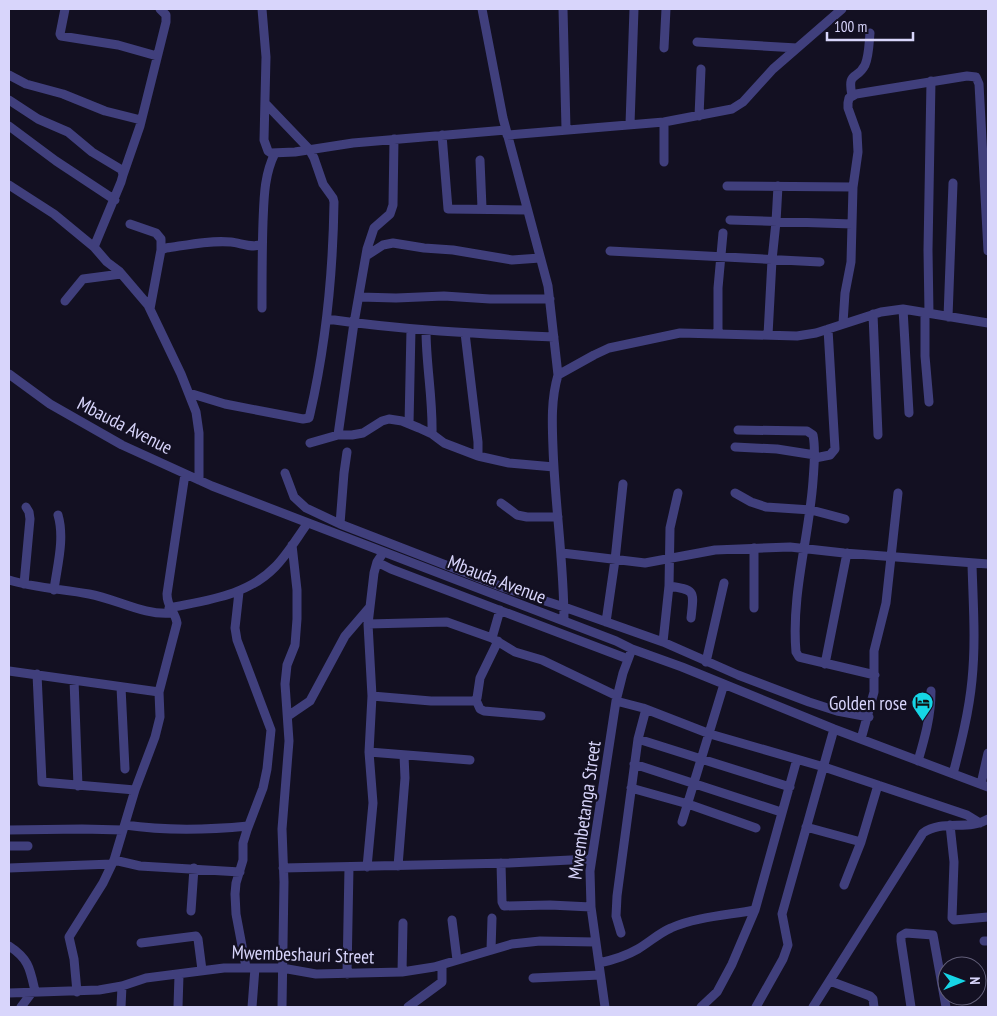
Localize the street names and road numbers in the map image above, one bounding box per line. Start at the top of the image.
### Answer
street label: Mbauda Avenue [73,391,177,459]
street label: Mbauda Avenue [444,549,550,609]
street label: Mwembetanga Street [562,738,606,881]
street label: Mwembeshauri Street [231,940,376,969]

